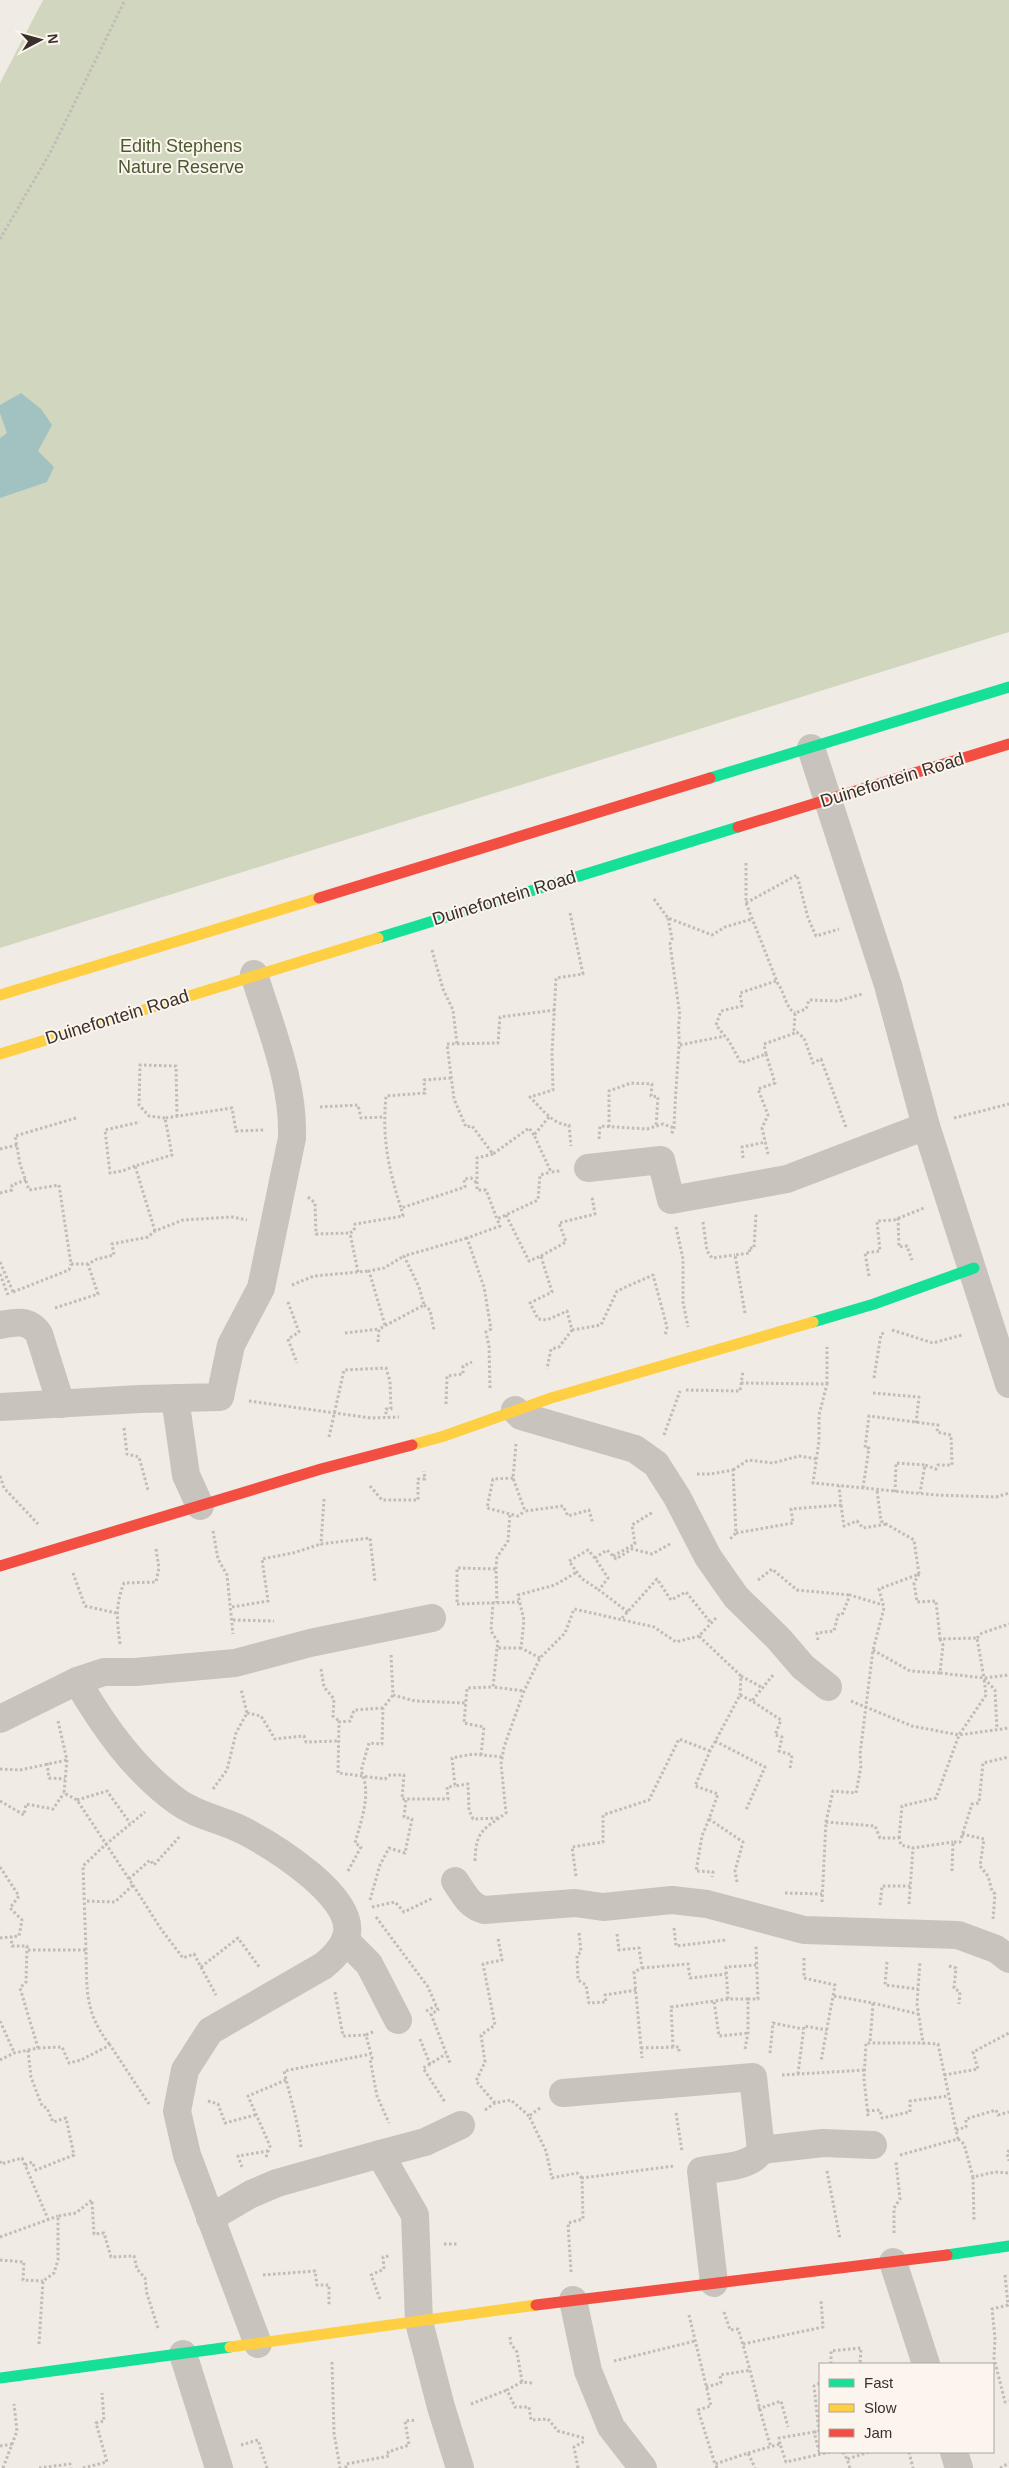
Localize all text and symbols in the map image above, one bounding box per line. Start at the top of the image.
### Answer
north arrow [15,15,65,65]
text: N [44,33,61,45]
park label: Edith Stephens Nature Reserve [118,136,244,177]
street label: Duinefontein Road [818,749,966,811]
street label: Duinefontein Road [430,867,578,929]
street label: Duinefontein Road [43,986,191,1048]
legend [819,2363,994,2453]
text: Fast [864,2374,894,2391]
text: Slow [864,2399,897,2416]
text: Jam [864,2424,892,2441]

